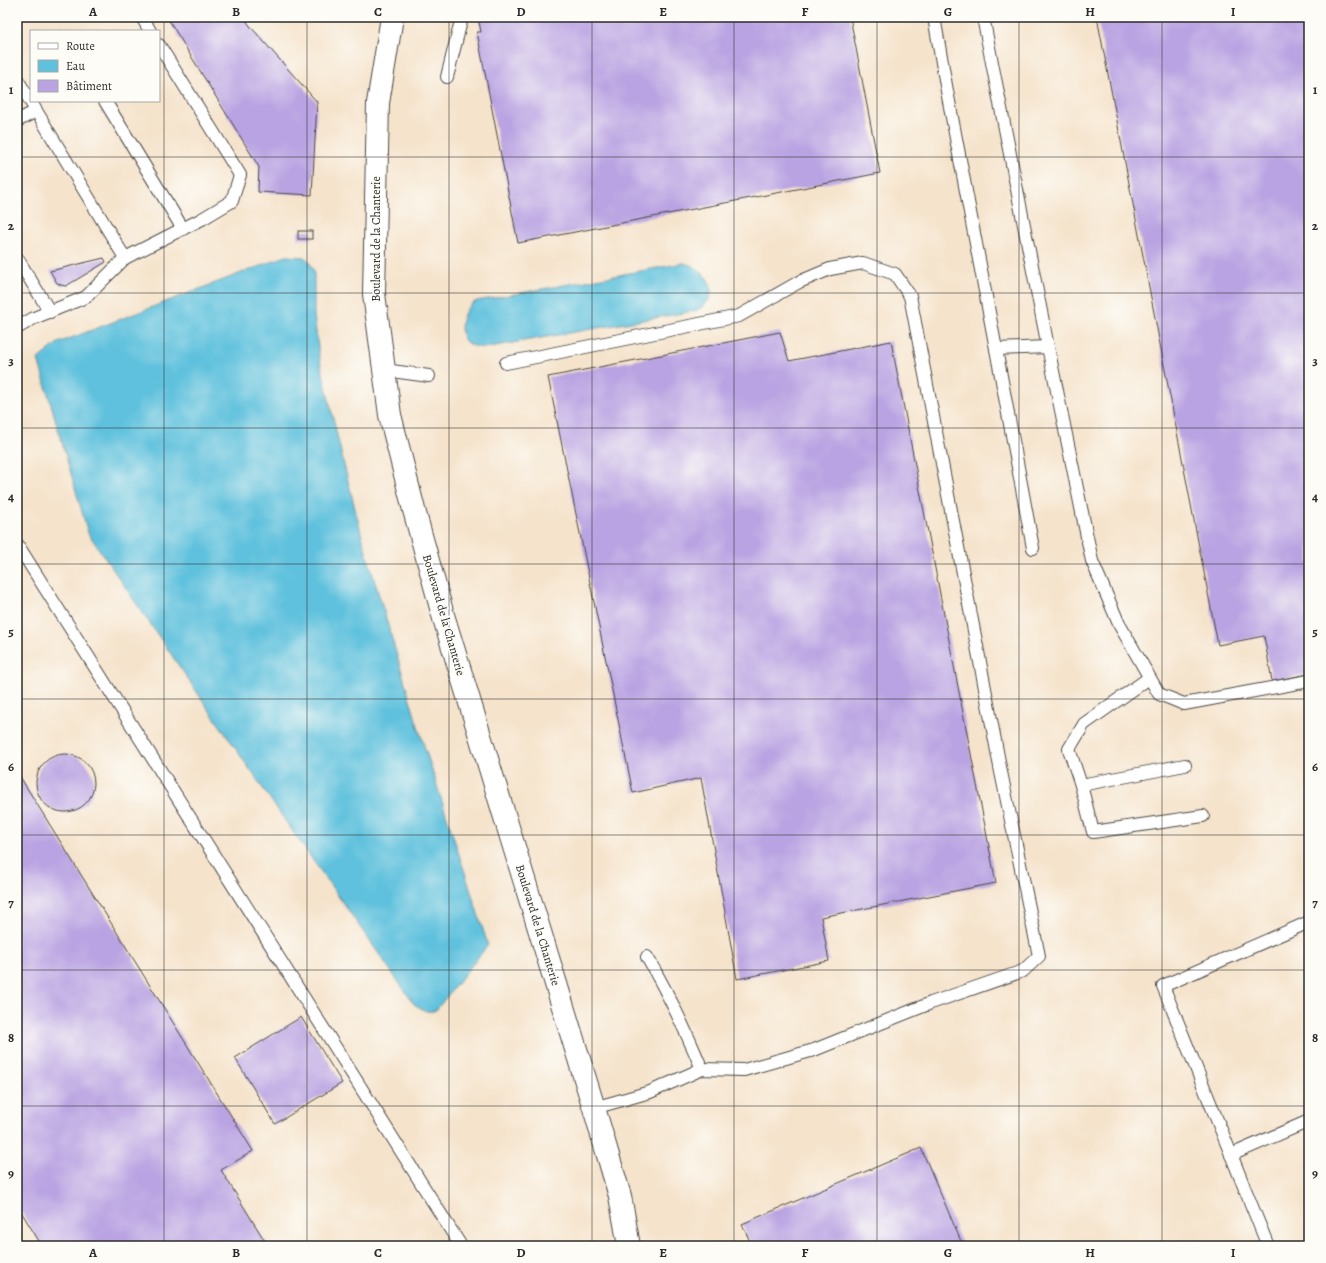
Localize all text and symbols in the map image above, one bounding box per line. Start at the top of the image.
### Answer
text: A [88,3,98,20]
text: B [232,3,240,20]
text: C [374,3,382,20]
text: D [516,3,526,20]
text: E [659,3,667,20]
text: F [802,3,809,20]
text: G [944,3,952,20]
text: H [1085,3,1095,20]
text: I [1231,3,1236,20]
legend [30,30,160,102]
text: Route [66,38,95,54]
text: Eau [66,58,85,74]
text: Bâtiment [66,78,112,94]
text: 1 [9,81,14,98]
text: 1 [1313,81,1318,98]
street label: Boulevard de la Chanterie [368,176,384,302]
text: 2 [8,217,15,234]
text: 2 [1312,217,1319,234]
text: 3 [8,352,14,369]
text: 3 [1312,352,1318,369]
text: 4 [8,488,14,505]
text: 4 [1312,488,1318,505]
street label: Boulevard de la Chanterie [419,552,469,678]
text: 5 [8,623,14,640]
text: 5 [1312,623,1318,640]
text: 6 [8,758,14,775]
text: 6 [1312,758,1318,775]
street label: Boulevard de la Chanterie [512,863,564,987]
text: 7 [8,894,14,911]
text: 7 [1312,894,1318,911]
text: 8 [8,1029,14,1046]
text: 8 [1312,1029,1318,1046]
text: 9 [8,1165,14,1182]
text: 9 [1312,1165,1318,1182]
text: A [88,1244,98,1261]
text: B [232,1244,240,1261]
text: C [374,1244,382,1261]
text: D [516,1244,526,1261]
text: E [659,1244,667,1261]
text: F [802,1244,809,1261]
text: G [944,1244,952,1261]
text: H [1085,1244,1095,1261]
text: I [1231,1244,1236,1261]

